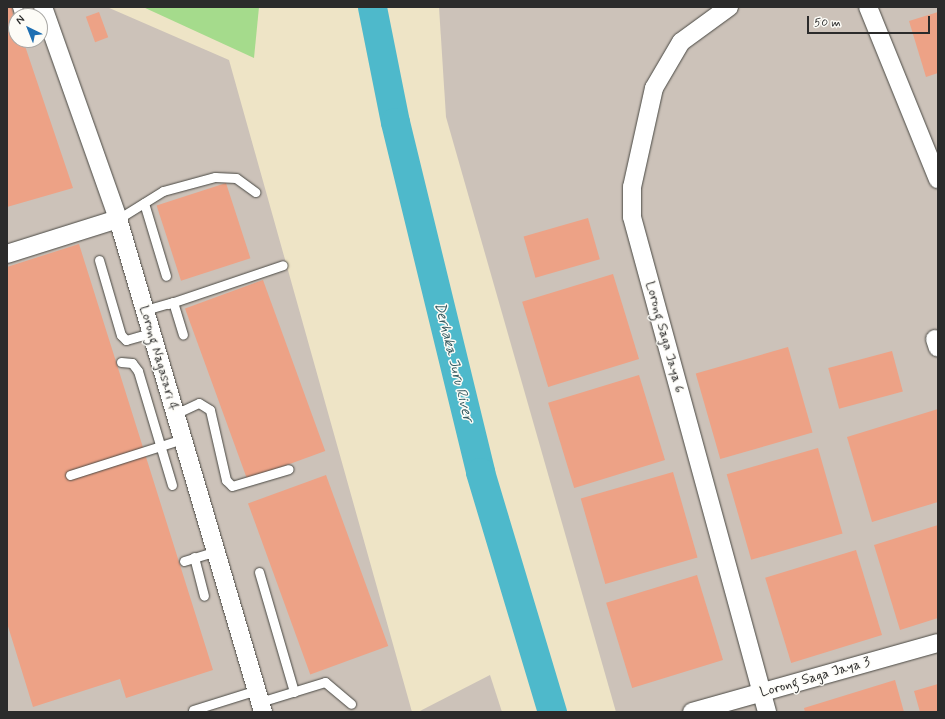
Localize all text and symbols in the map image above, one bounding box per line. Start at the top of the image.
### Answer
north arrow [8,8,48,48]
scale bar [809,8,932,34]
text: N [13,12,28,28]
text: 50 m [814,15,841,31]
street label: Lorong Saga Jaya 6 [642,279,688,395]
water label: Derhaka Juru River [429,301,477,423]
street label: Lorong Nagasari 4 [136,304,182,412]
street label: Lorong Saga Jaya 3 [758,653,872,701]

